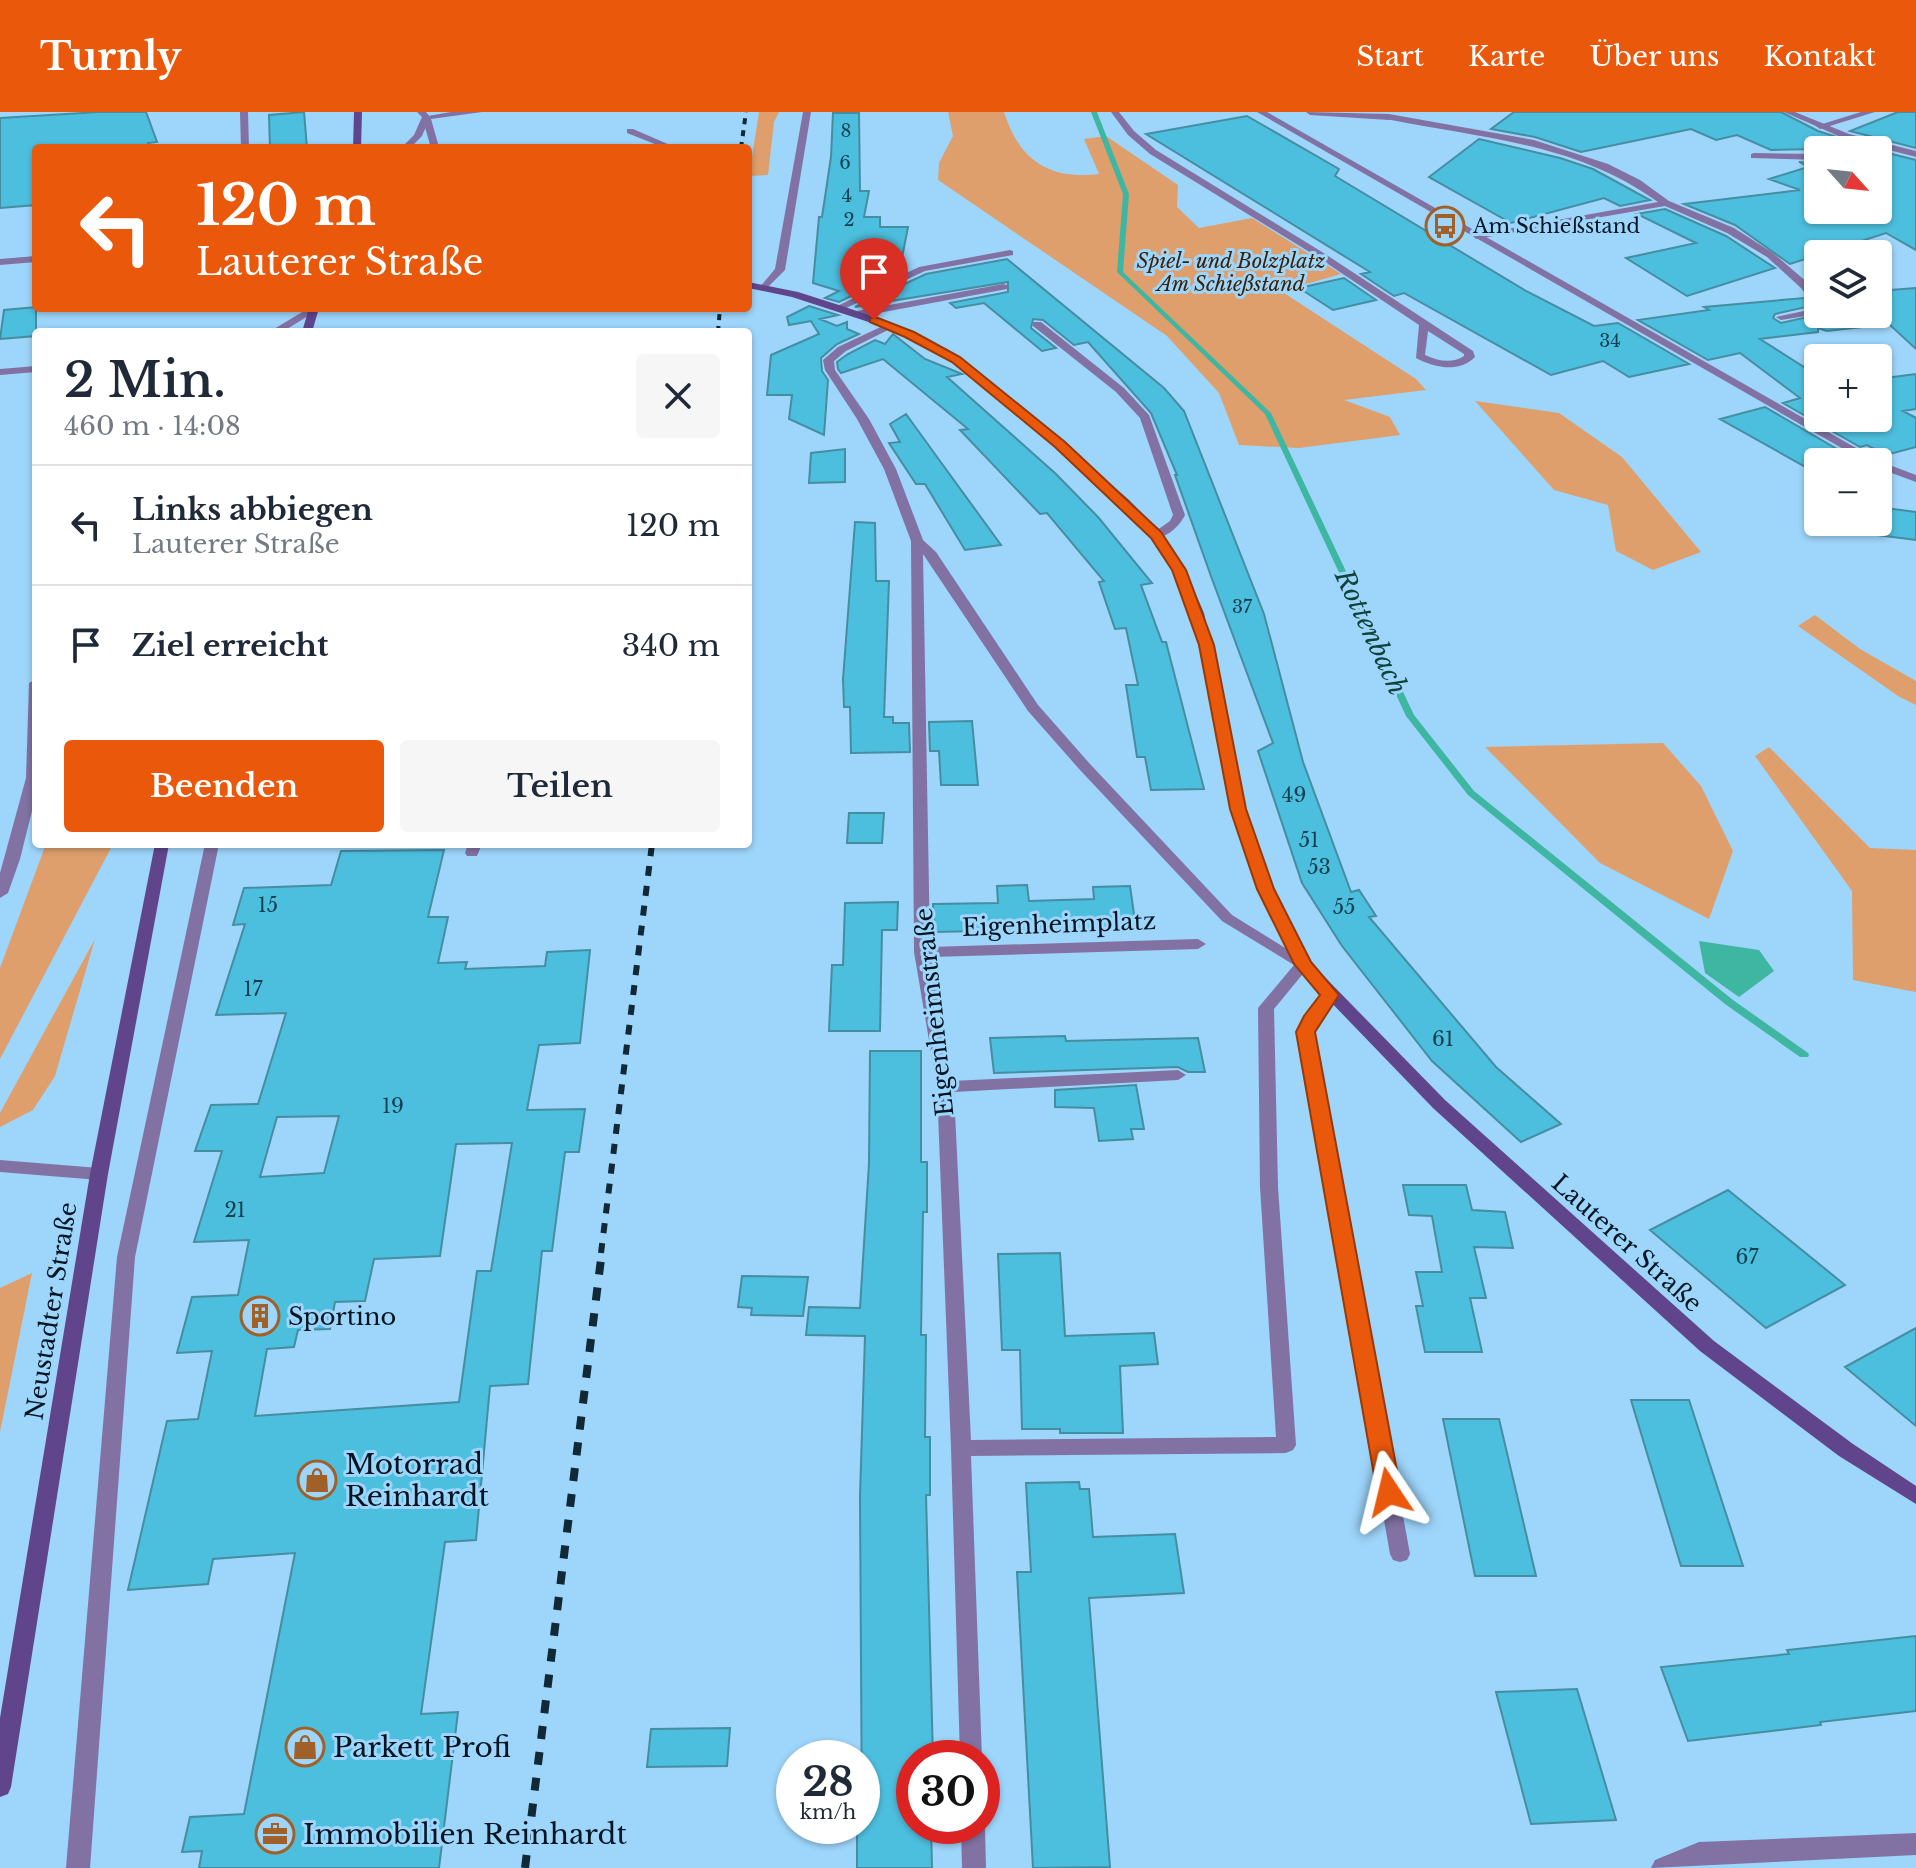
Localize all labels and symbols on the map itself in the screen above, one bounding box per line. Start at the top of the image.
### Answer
house number: 8 [841,120,851,142]
north arrow [1804,136,1892,224]
house number: 6 [839,152,851,174]
house number: 4 [842,185,852,207]
bus stop icon: Am Schießstand [1424,205,1466,247]
house number: 2 [843,209,855,231]
place label: Am Schießstand [1472,214,1640,238]
pin [840,238,908,320]
park label: Spiel- und Bolzplatz Am Schießstand [1137,249,1325,296]
house number: 34 [1599,330,1621,352]
water label: Rottenbach [1328,563,1414,700]
house number: 37 [1232,596,1253,618]
house number: 49 [1282,783,1306,807]
house number: 51 [1299,828,1319,852]
house number: 53 [1307,855,1331,879]
house number: 15 [258,893,278,917]
house number: 55 [1333,895,1355,919]
street label: Eigenheimstraße [909,906,959,1118]
street label: Eigenheimplatz [961,906,1157,942]
house number: 17 [244,977,263,1001]
house number: 61 [1432,1027,1454,1051]
house number: 19 [382,1094,404,1118]
street label: Lauterer Straße [1546,1168,1708,1318]
house number: 21 [224,1198,246,1222]
street label: Neustadter Straße [19,1200,83,1422]
house number: 67 [1736,1245,1759,1269]
building icon: Sportino [239,1295,281,1337]
place label: Sportino [288,1302,396,1331]
place label: Motorrad Reinhardt [345,1447,490,1514]
position arrow [1347,1450,1431,1534]
shop icon: Motorrad Reinhardt [296,1459,338,1501]
shop icon: Parkett Profi [284,1726,326,1768]
place label: Parkett Profi [333,1730,511,1765]
speed limit sign: 30 [896,1740,1000,1844]
office icon: Immobilien Reinhardt [254,1813,296,1855]
place label: Immobilien Reinhardt [303,1817,627,1852]

